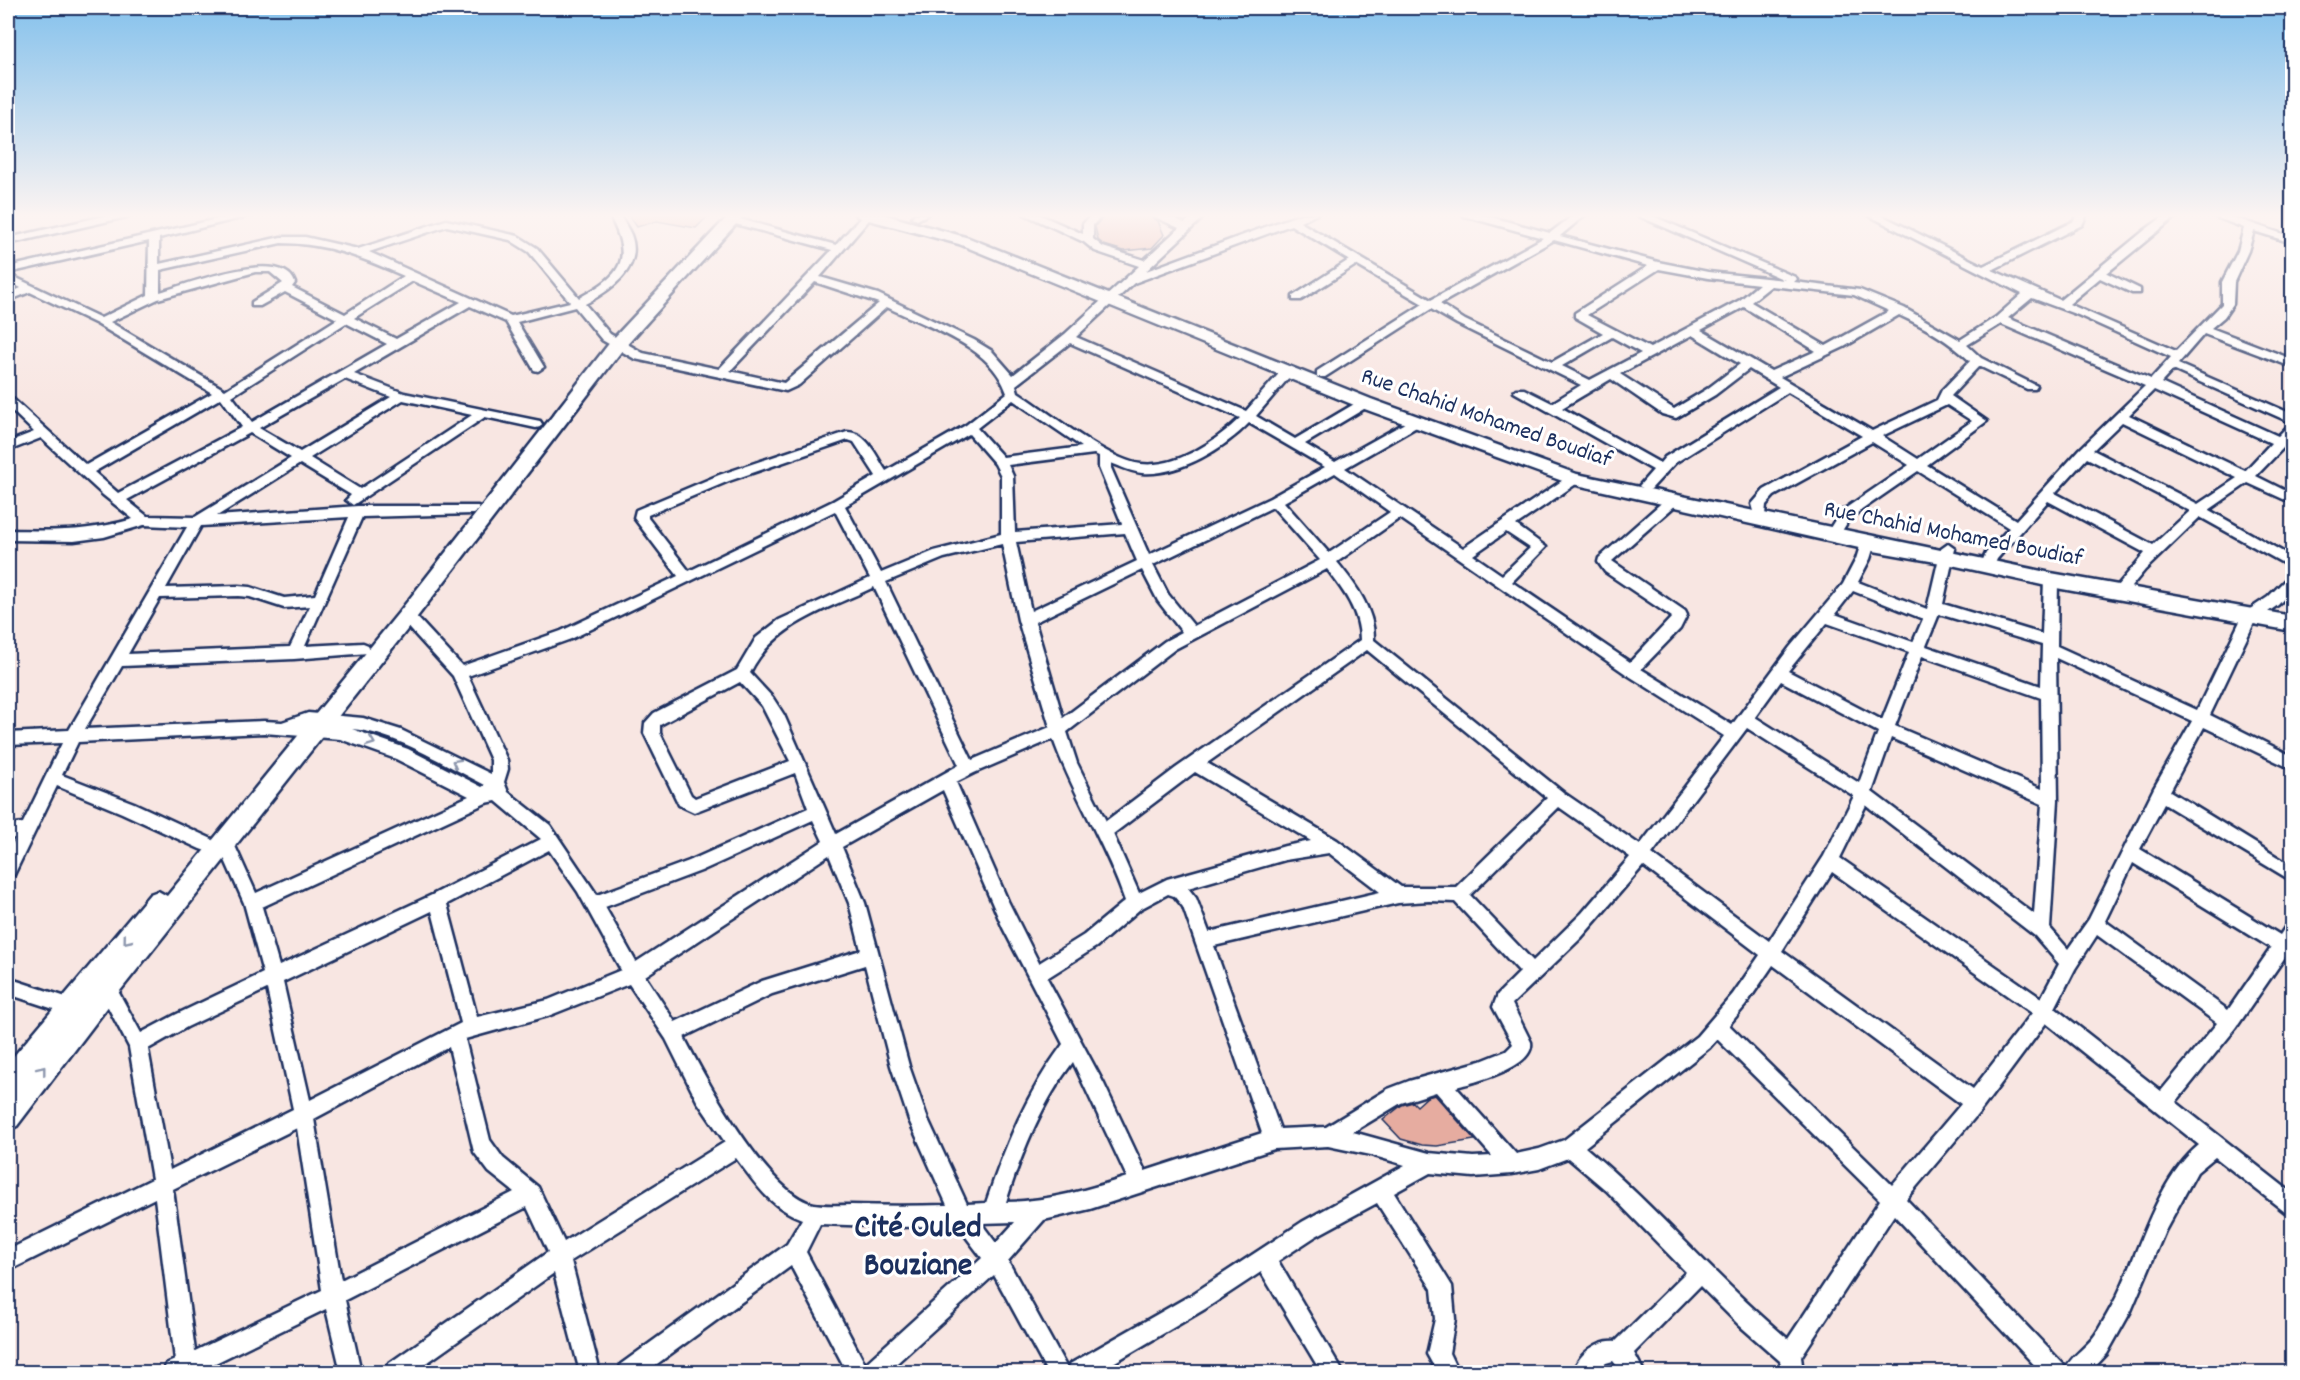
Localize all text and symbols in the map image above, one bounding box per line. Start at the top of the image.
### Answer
street label: Rue Chahid Mohamed Boudiaf [1356,360,1616,478]
street label: Rue Chahid Mohamed Boudiaf [1821,493,2086,577]
one-way arrow [365,734,375,747]
one-way arrow [452,759,462,770]
one-way arrow [123,933,134,944]
one-way arrow [35,1066,46,1077]
district label: Cité Ouled Bouziane [854,1206,982,1291]

